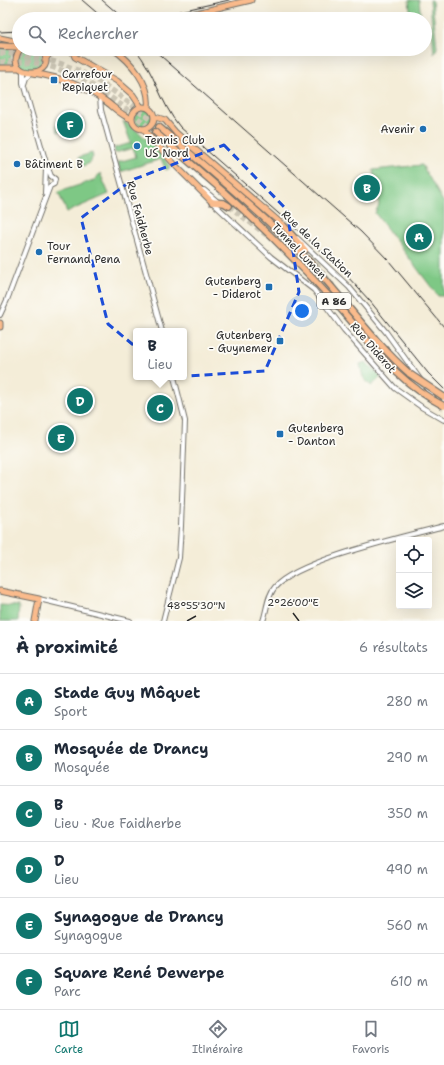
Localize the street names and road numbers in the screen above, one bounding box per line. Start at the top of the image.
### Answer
street label: Rue Faidherbe [123,179,157,257]
street label: Rue de la Station [278,207,356,281]
street label: Tunnel Lumen [268,220,330,283]
road number: A 86 [317,293,351,309]
street label: Rue Diderot [347,319,399,377]

